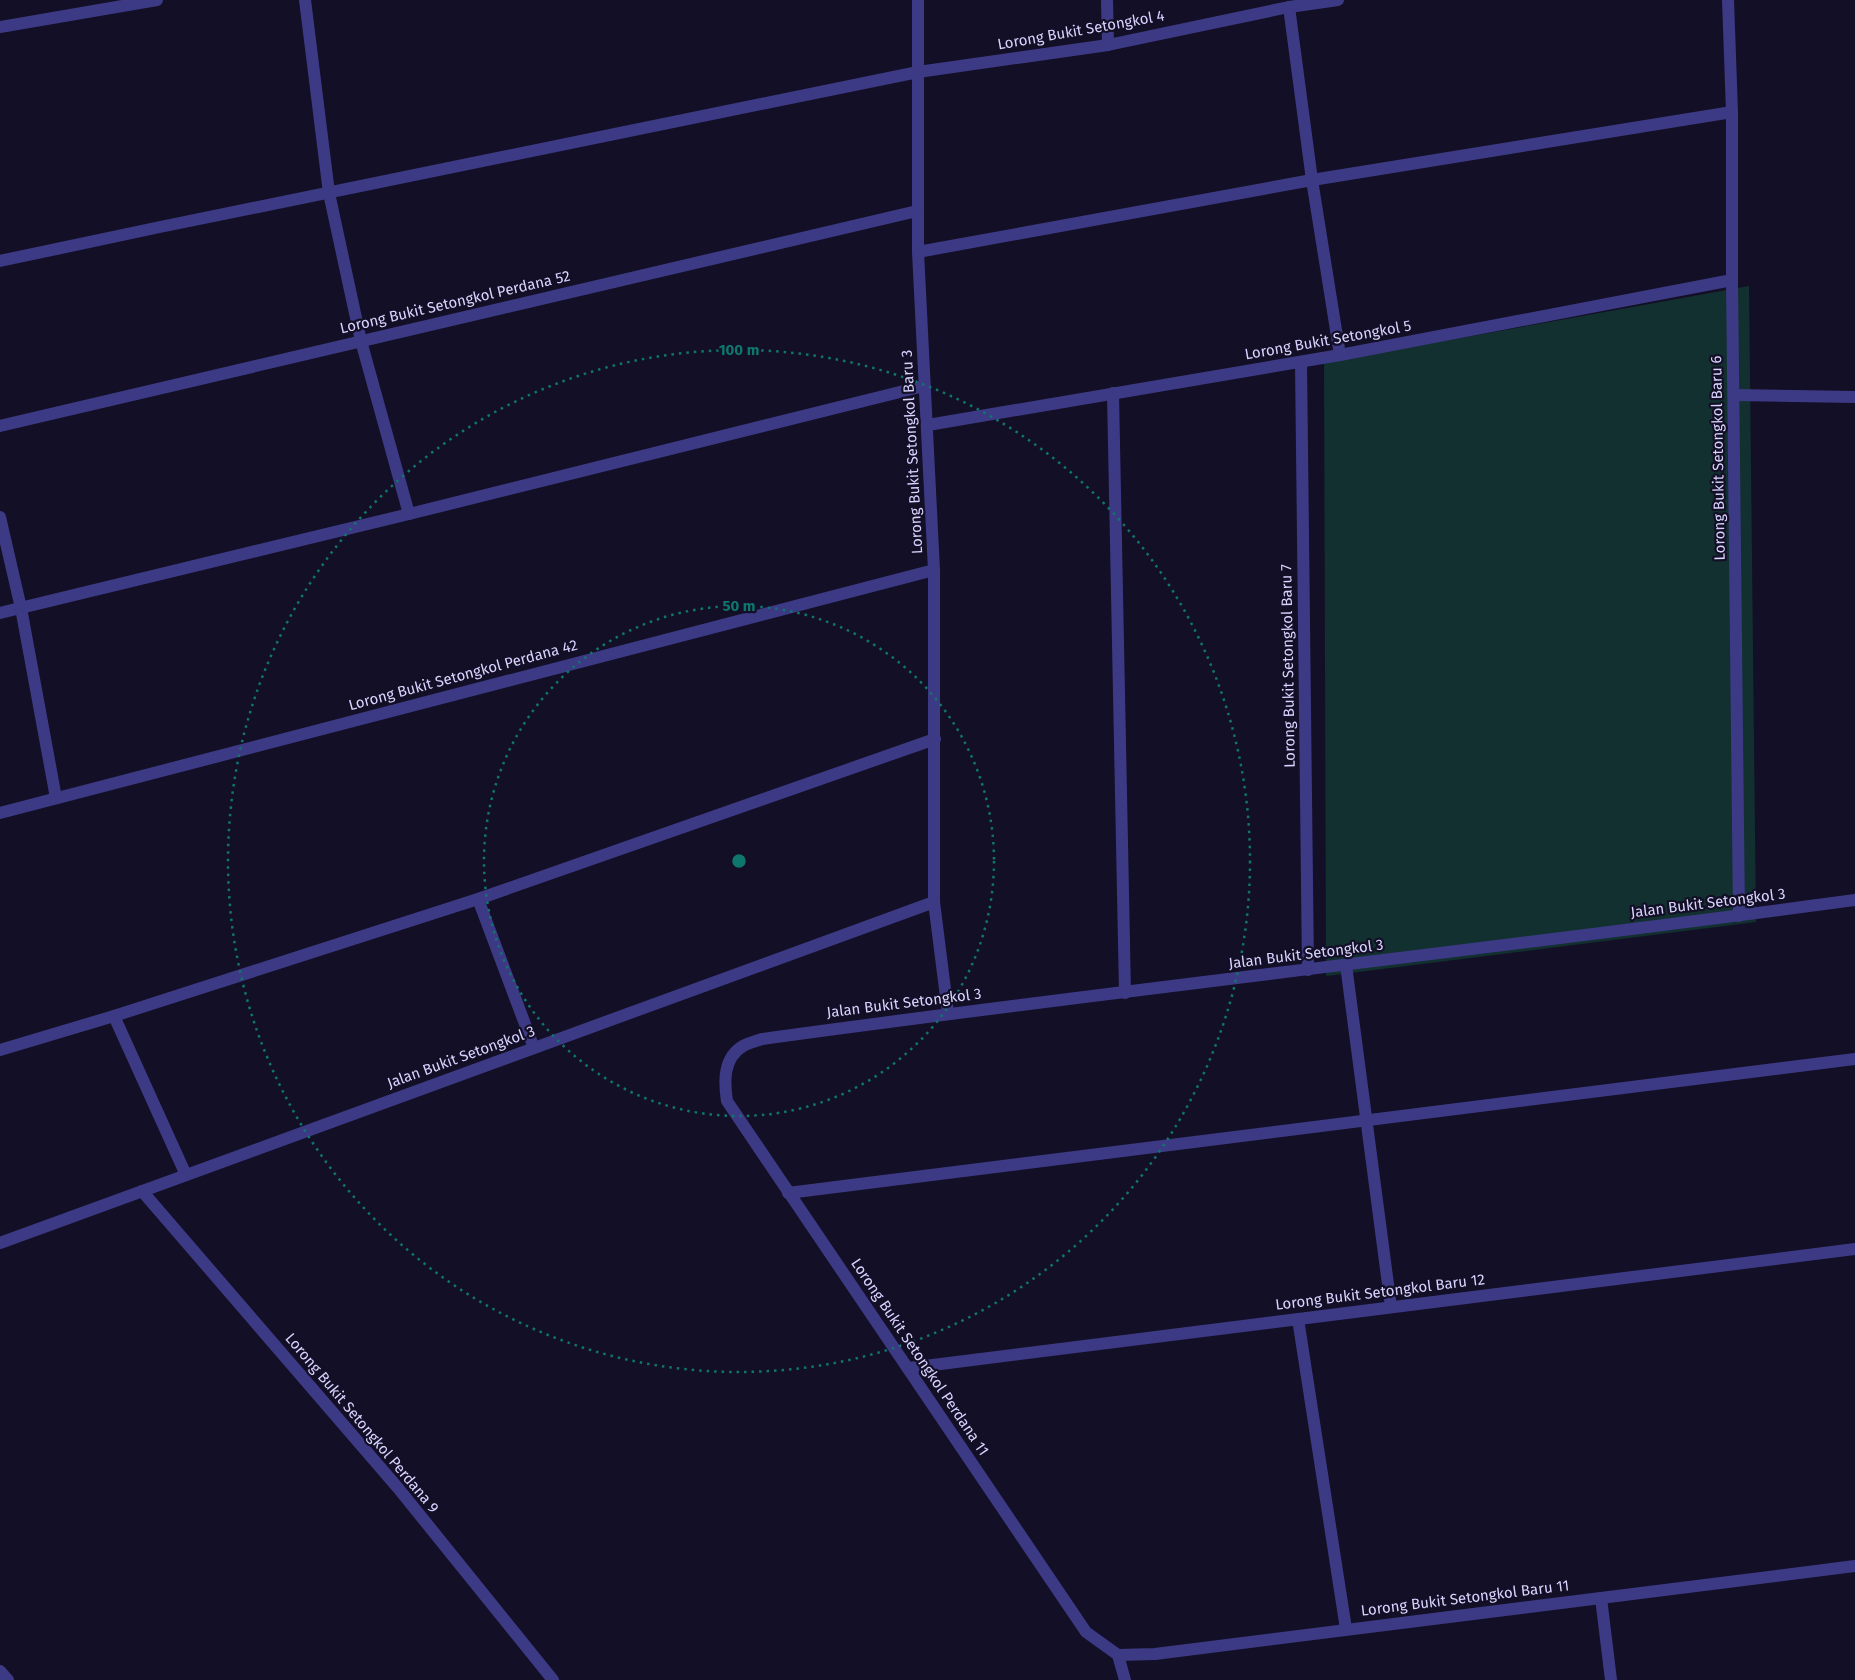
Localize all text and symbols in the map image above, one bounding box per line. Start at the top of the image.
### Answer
street label: Lorong Bukit Setongkol 4 [996,6,1166,54]
street label: Lorong Bukit Setongkol Perdana 52 [338,267,572,337]
street label: Lorong Bukit Setongkol 5 [1243,316,1413,364]
text: 100 m [719,341,759,359]
street label: Lorong Bukit Setongkol Baru 3 [898,349,926,555]
street label: Lorong Bukit Setongkol Baru 6 [1707,355,1729,561]
street label: Lorong Bukit Setongkol Baru 7 [1277,564,1299,768]
text: 50 m [722,597,756,615]
street label: Lorong Bukit Setongkol Perdana 42 [347,636,579,714]
centre of rings [730,852,748,870]
street label: Jalan Bukit Setongkol 3 [1629,885,1787,921]
street label: Jalan Bukit Setongkol 3 [1227,936,1385,972]
street label: Jalan Bukit Setongkol 3 [825,985,983,1021]
street label: Jalan Bukit Setongkol 3 [385,1022,537,1092]
street label: Lorong Bukit Setongkol Perdana 11 [847,1255,993,1459]
street label: Lorong Bukit Setongkol Baru 12 [1274,1270,1486,1314]
street label: Lorong Bukit Setongkol Perdana 9 [282,1330,443,1517]
street label: Lorong Bukit Setongkol Baru 11 [1360,1576,1570,1620]

